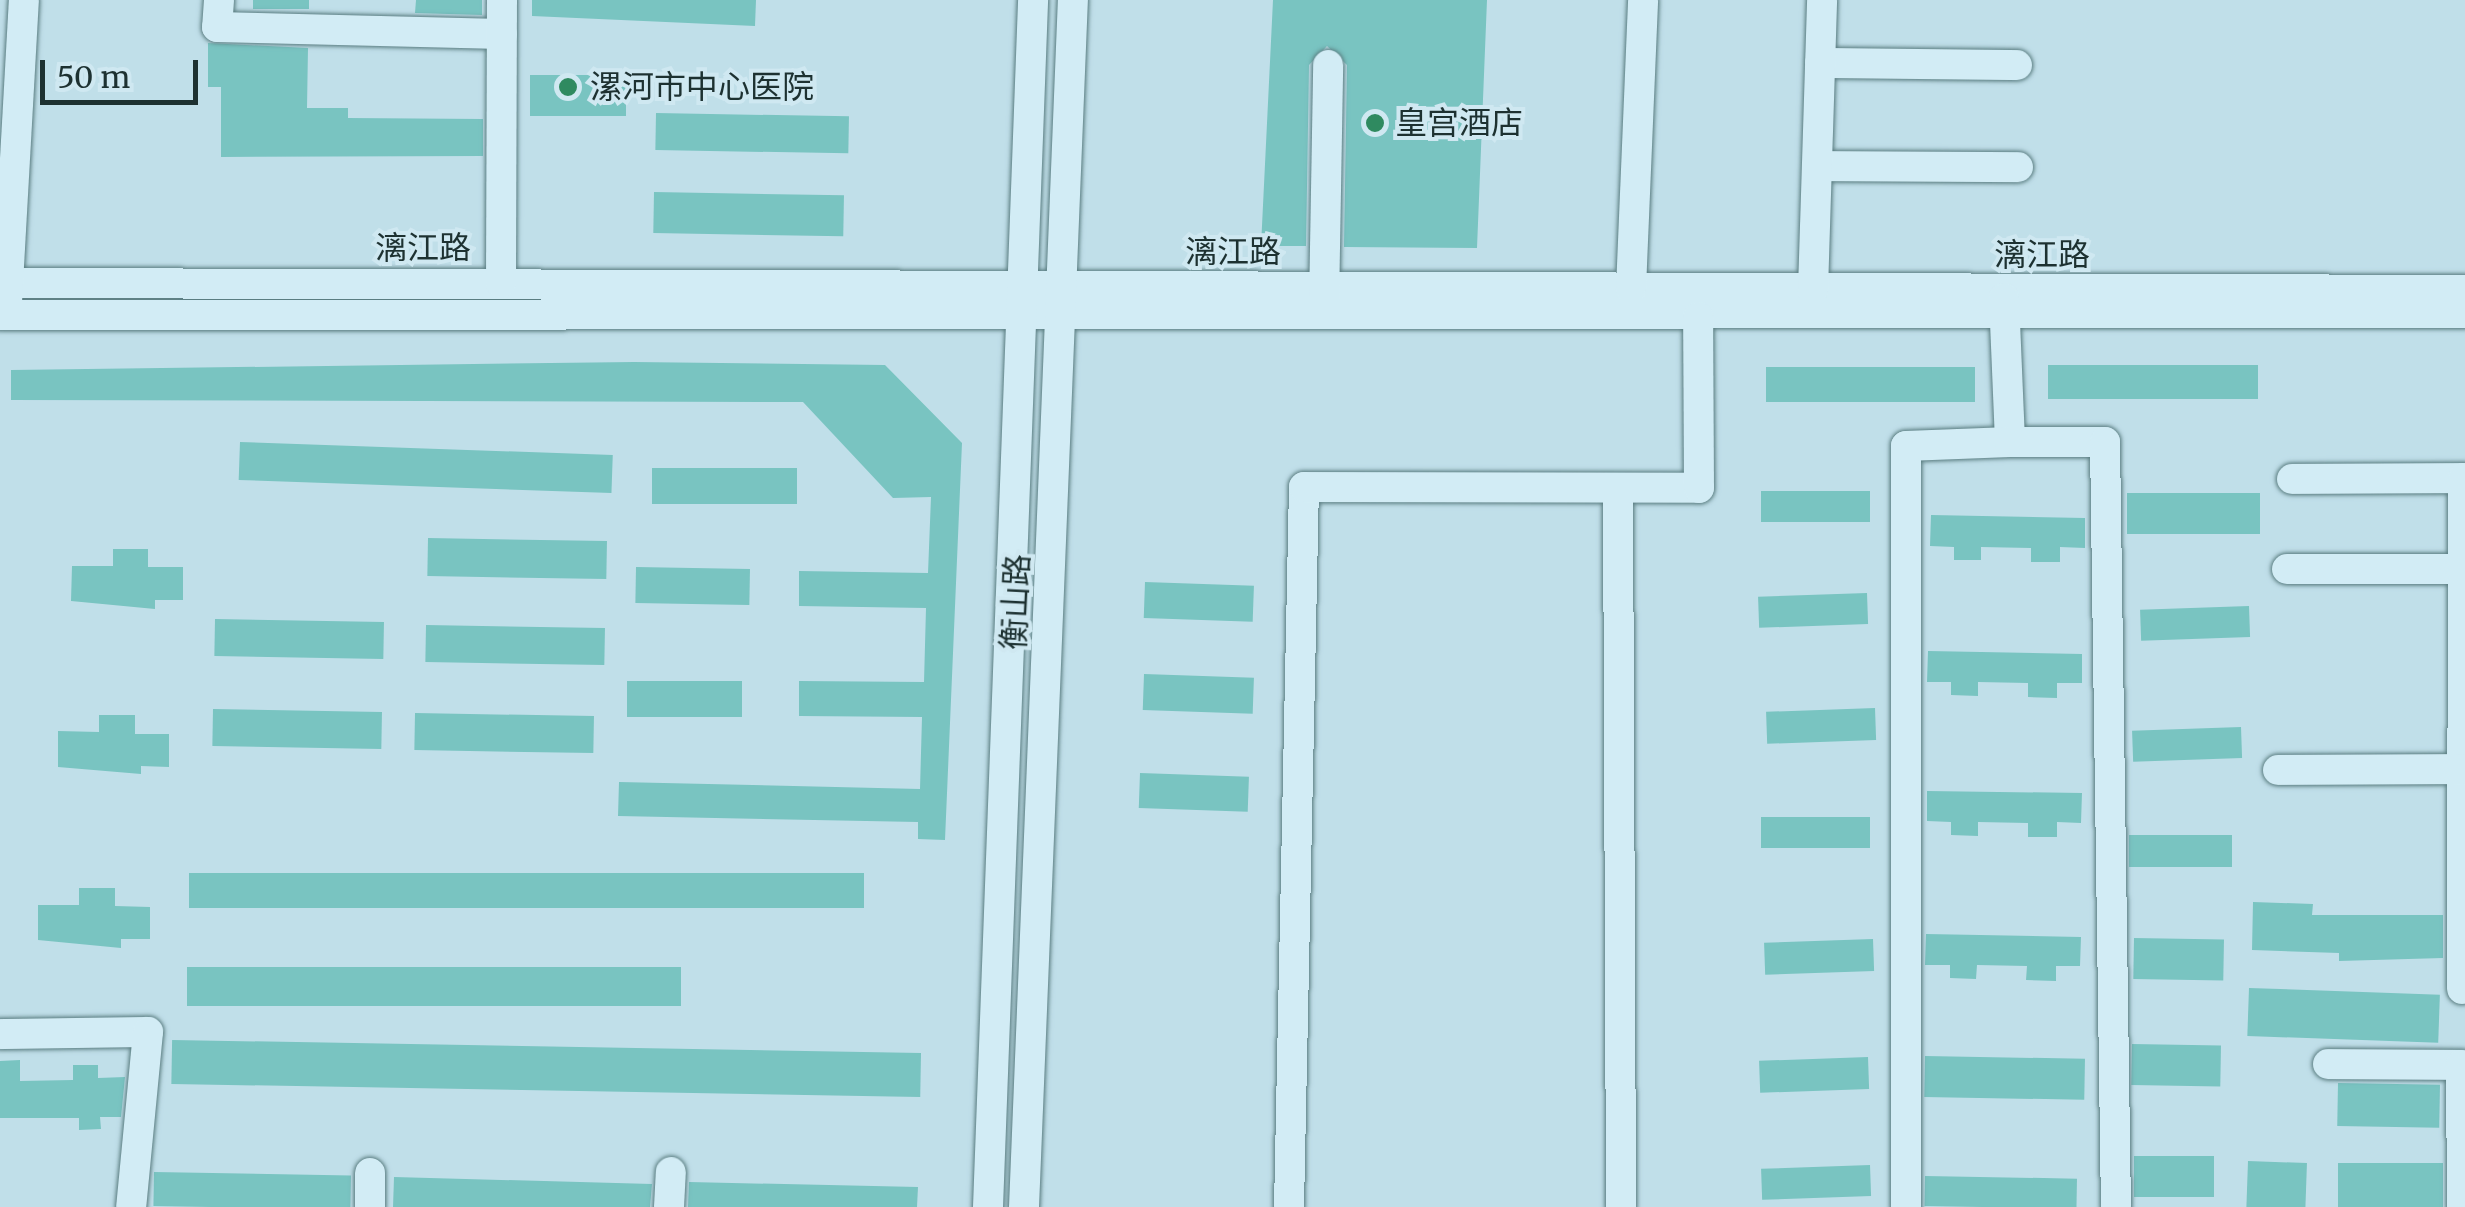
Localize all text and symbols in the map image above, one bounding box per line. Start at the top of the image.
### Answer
scale bar [45,40,202,102]
text: 50 m [57,58,130,96]
place label: 漯河市中心医院 [590,68,814,106]
marker: 漯河市中心医院 [555,74,581,100]
place label: 皇宫酒店 [1395,104,1523,142]
marker: 皇宫酒店 [1364,112,1386,134]
street label: 漓江路 [375,229,471,267]
street label: 漓江路 [1185,233,1281,271]
street label: 漓江路 [1994,236,2090,274]
street label: 衡山路 [994,553,1038,651]

